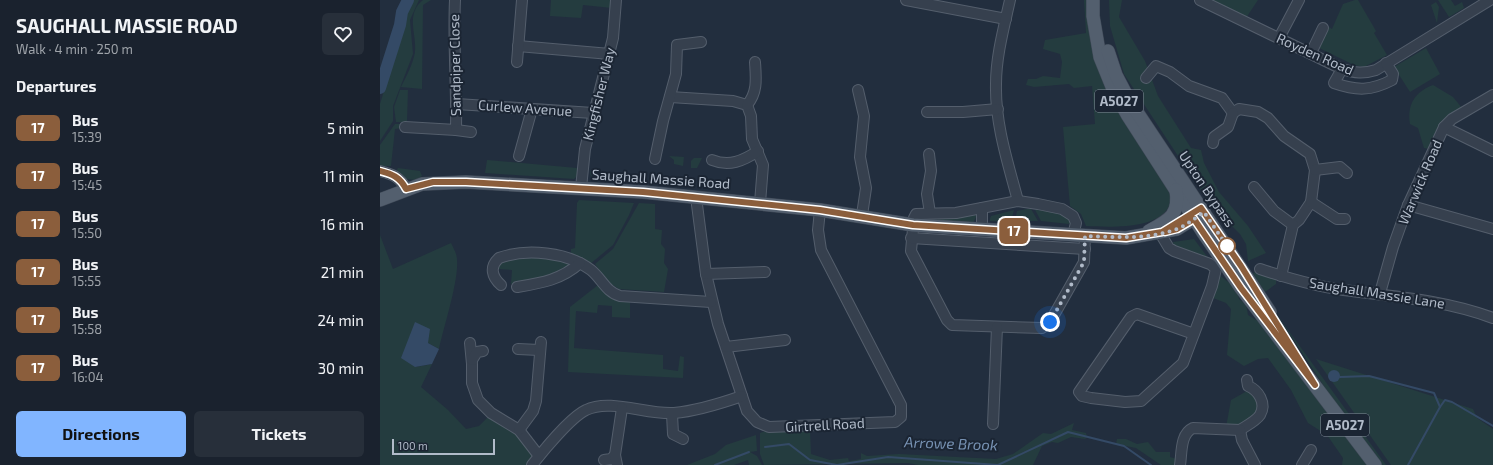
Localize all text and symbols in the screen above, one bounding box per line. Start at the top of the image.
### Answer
button: heart [322,13,364,55]
text: SAUGHALL MASSIE ROAD [16,14,238,37]
street label: Sandpiper Close [445,14,464,116]
street label: Royden Road [1274,29,1356,78]
text: Walk · 4 min · 250 m [16,41,133,57]
street label: Kingfisher Way [579,45,618,142]
text: Departures [16,77,96,95]
road number: A5027 [1095,90,1143,112]
street label: Curlew Avenue [477,96,573,119]
text: Bus [72,111,98,129]
text: 17 [31,119,45,136]
text: 5 min [327,119,364,137]
text: 15:39 [72,129,102,145]
street label: Warwick Road [1394,137,1445,227]
street label: Upton Bypass [1176,147,1239,230]
text: Bus [72,159,98,177]
street label: Saughall Massie Road [591,165,731,192]
text: 17 [31,167,45,184]
text: 11 min [323,167,364,185]
text: 15:45 [72,177,102,193]
text: Bus [72,207,98,225]
text: 17 [31,215,45,232]
text: 16 min [321,215,364,233]
line badge: 17 [996,218,1032,244]
text: 17 [1007,222,1021,239]
text: 15:50 [72,225,102,241]
unlabelled marker [1218,237,1236,255]
text: Bus [72,255,98,273]
text: 17 [31,263,45,280]
text: 21 min [321,263,364,281]
text: 15:55 [72,273,101,289]
street label: Saughall Massie Lane [1308,273,1446,312]
text: Bus [72,303,98,321]
text: 17 [31,311,45,328]
text: 24 min [317,311,364,329]
your location [1040,312,1060,332]
text: 15:58 [72,321,102,337]
text: Bus [72,351,98,369]
text: 17 [31,359,45,376]
text: 30 min [318,359,364,377]
text: 16:04 [72,369,104,385]
button: Directions [16,411,186,457]
button: Tickets [194,411,364,457]
street label: Girtrell Road [785,414,865,435]
road number: A5027 [1321,414,1369,436]
water label: Arrowe Brook [903,432,998,454]
scale bar [392,437,495,456]
text: 100 m [398,439,428,452]

